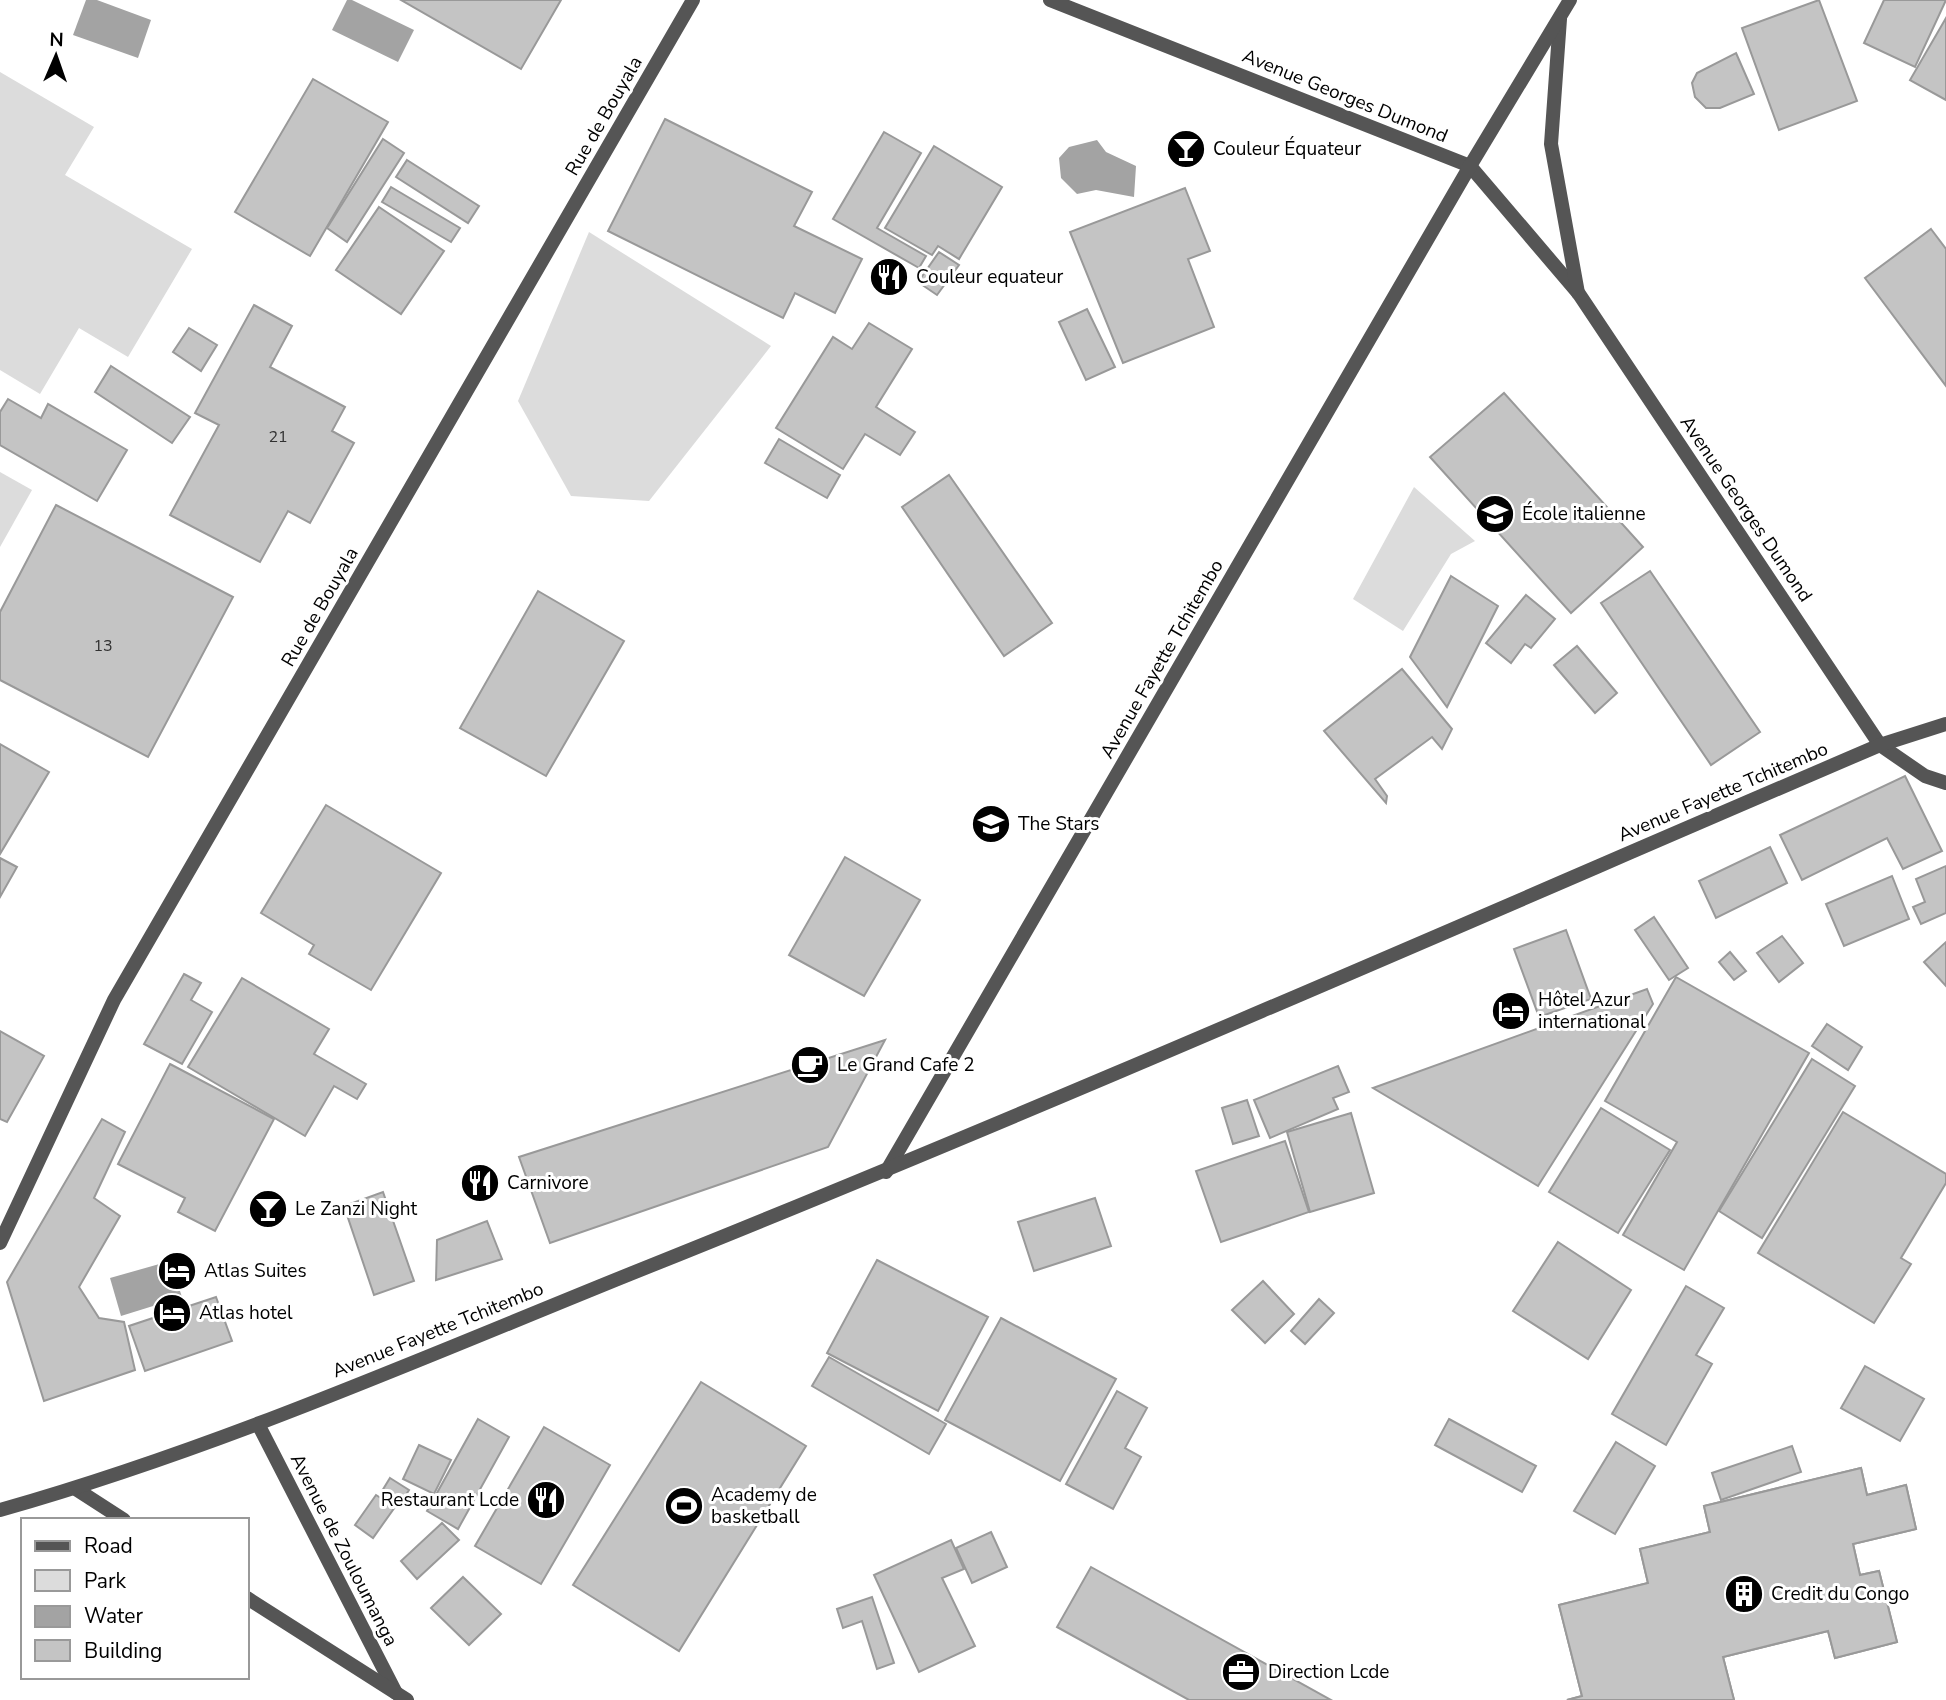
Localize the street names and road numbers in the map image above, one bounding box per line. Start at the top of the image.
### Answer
street label: Avenue Georges Dumond [1238,43,1452,149]
street label: Rue de Bouyala [559,52,649,180]
street label: Avenue Georges Dumond [1674,411,1818,607]
street label: Rue de Bouyala [275,543,365,671]
street label: Avenue Fayette Tchitembo [1094,555,1230,763]
street label: Avenue Fayette Tchitembo [1614,736,1832,848]
street label: Avenue Fayette Tchitembo [328,1276,548,1384]
street label: Avenue de Zouloumanga [284,1449,404,1651]

